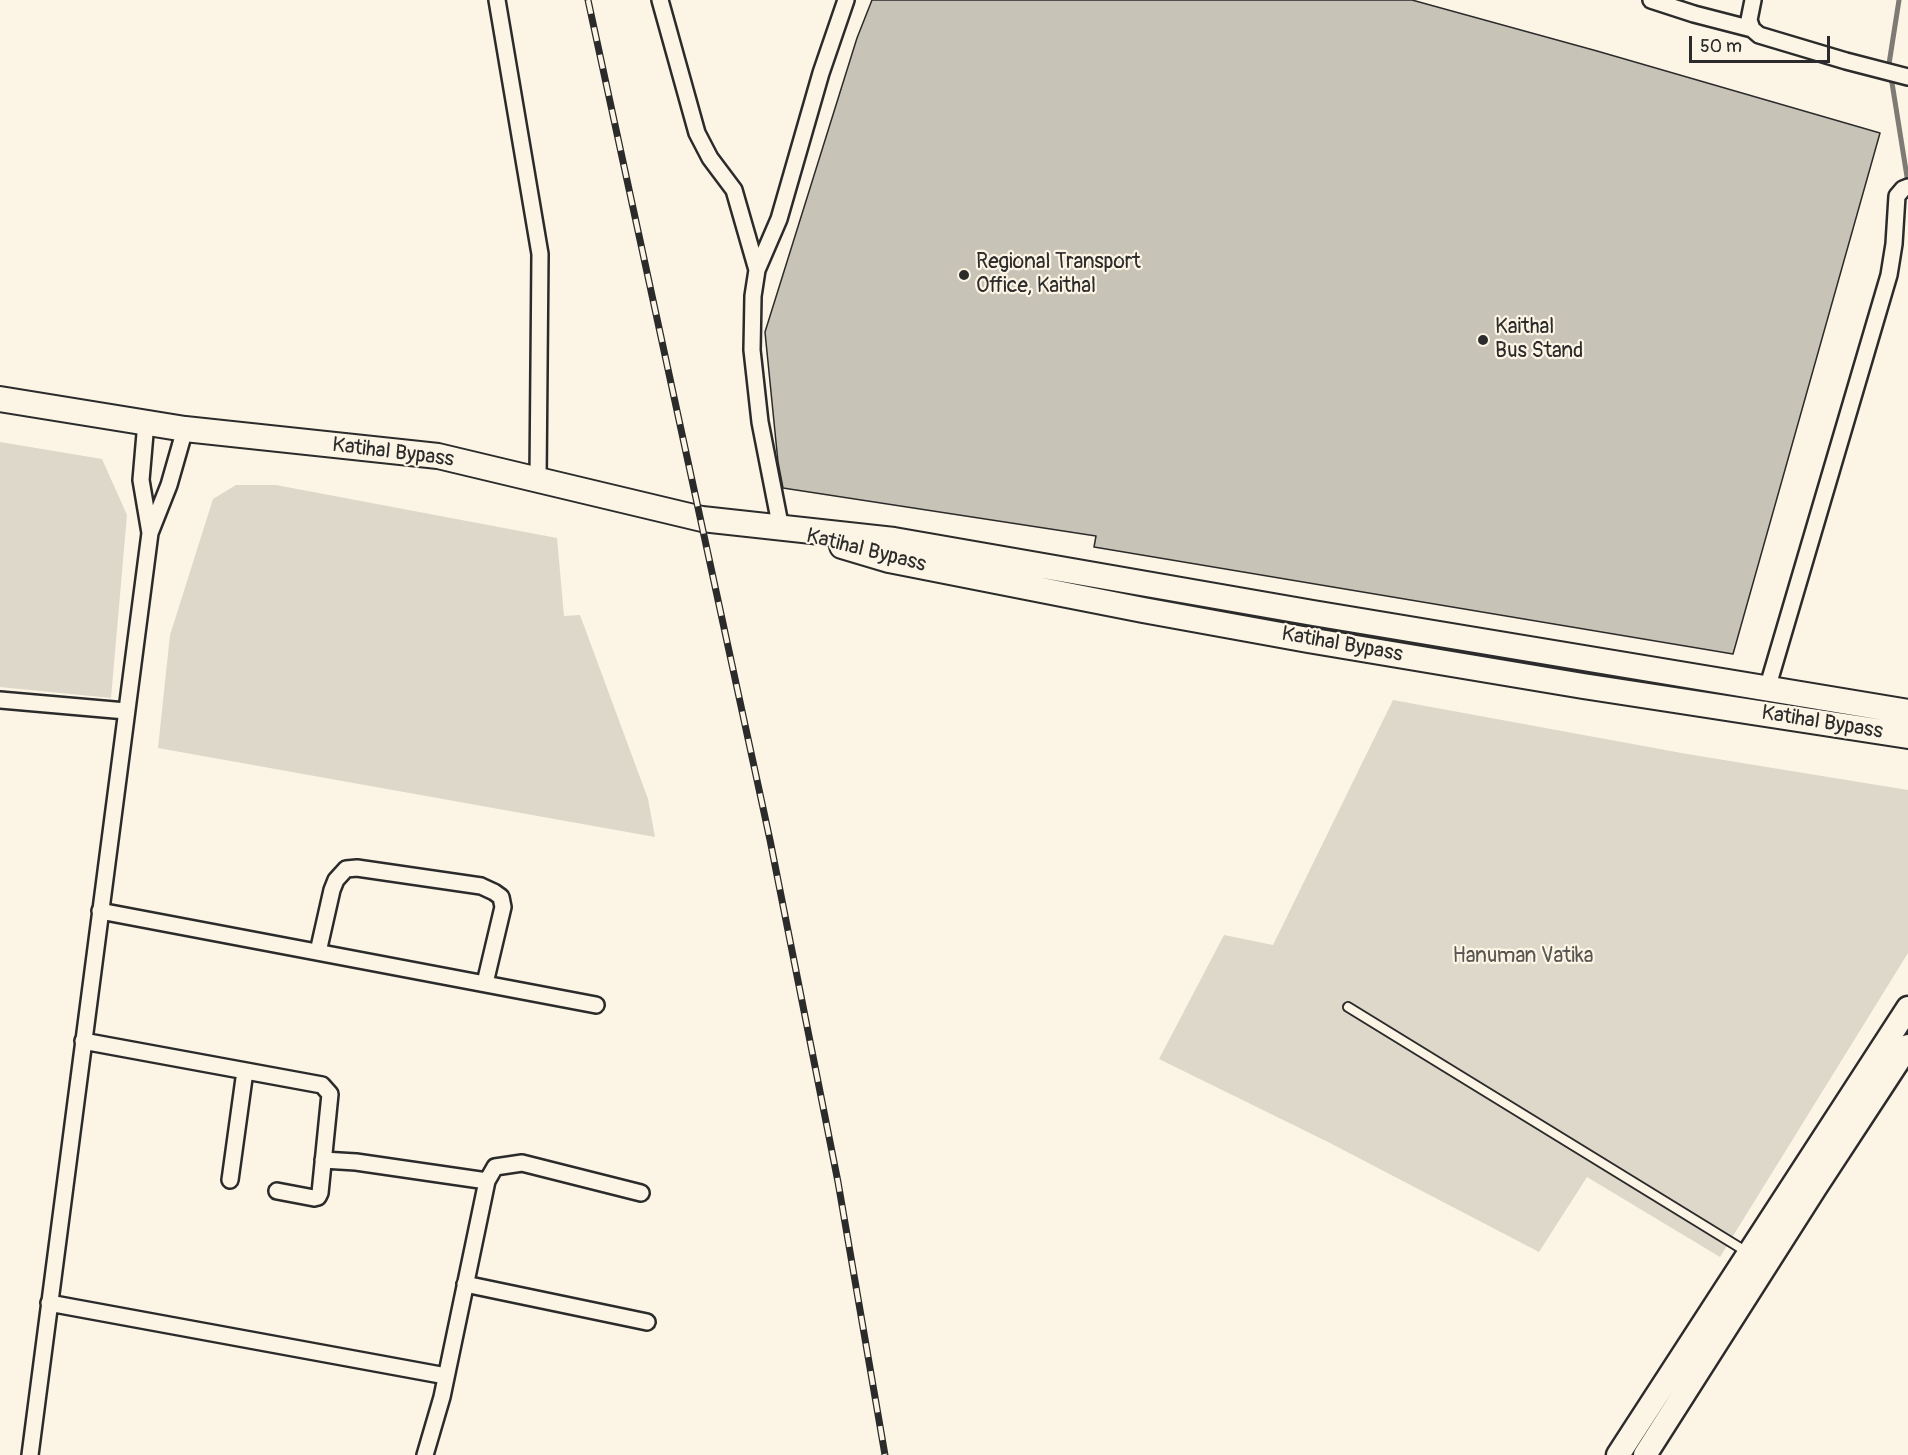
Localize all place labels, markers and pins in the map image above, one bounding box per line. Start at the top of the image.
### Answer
place label: Regional Transport Office, Kaithal [976,250,1141,300]
marker: Regional Transport Office, Kaithal [957,268,971,282]
place label: Kaithal Bus Stand [1495,315,1583,365]
marker: Kaithal Bus Stand [1476,333,1490,347]

